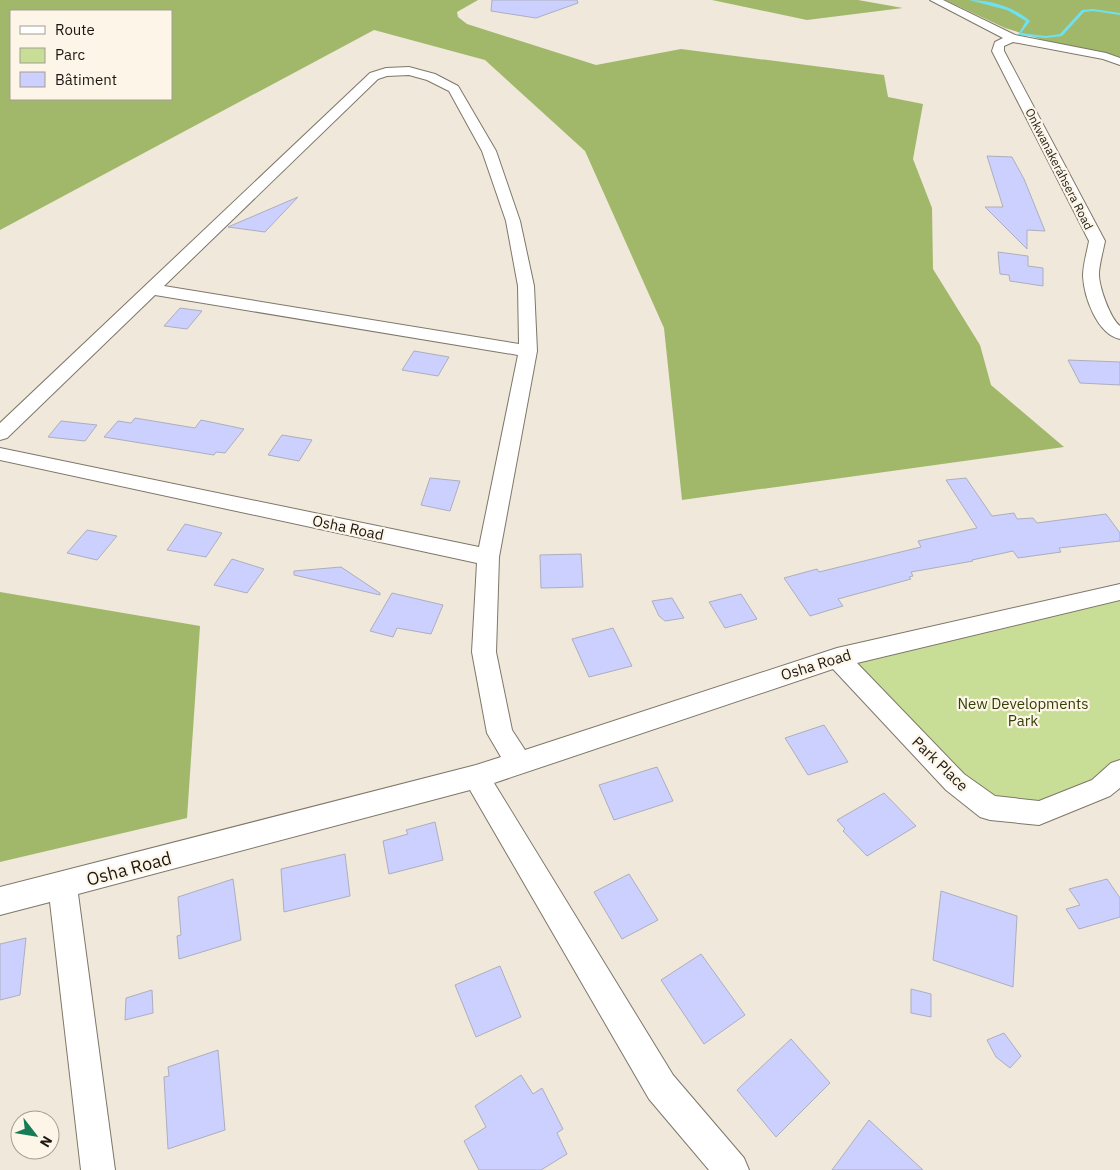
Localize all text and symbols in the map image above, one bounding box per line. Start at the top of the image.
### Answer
legend [10,10,172,100]
text: Route [55,20,95,39]
text: Parc [55,45,85,64]
text: Bâtiment [55,70,117,89]
street label: Onkwanakeráhsera Road [1022,106,1097,232]
street label: Osha Road [311,511,386,544]
street label: Osha Road [778,645,853,684]
park label: New Developments Park [957,694,1089,730]
street label: Park Place [908,732,972,795]
street label: Osha Road [84,846,174,891]
north arrow [10,1110,60,1160]
text: N [36,1133,56,1151]

